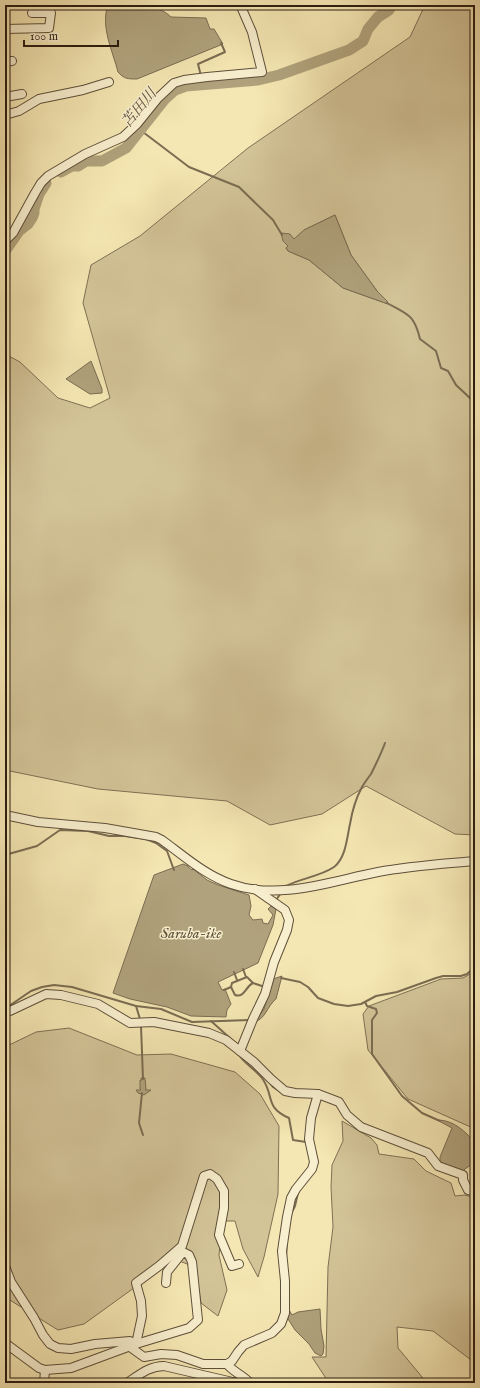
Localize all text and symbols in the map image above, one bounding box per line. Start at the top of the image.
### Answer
scale bar [24,22,118,48]
text: 100 m [30,29,58,44]
water label: 苫田川 [117,83,162,131]
water label: Saruba-ike [161,924,221,943]

